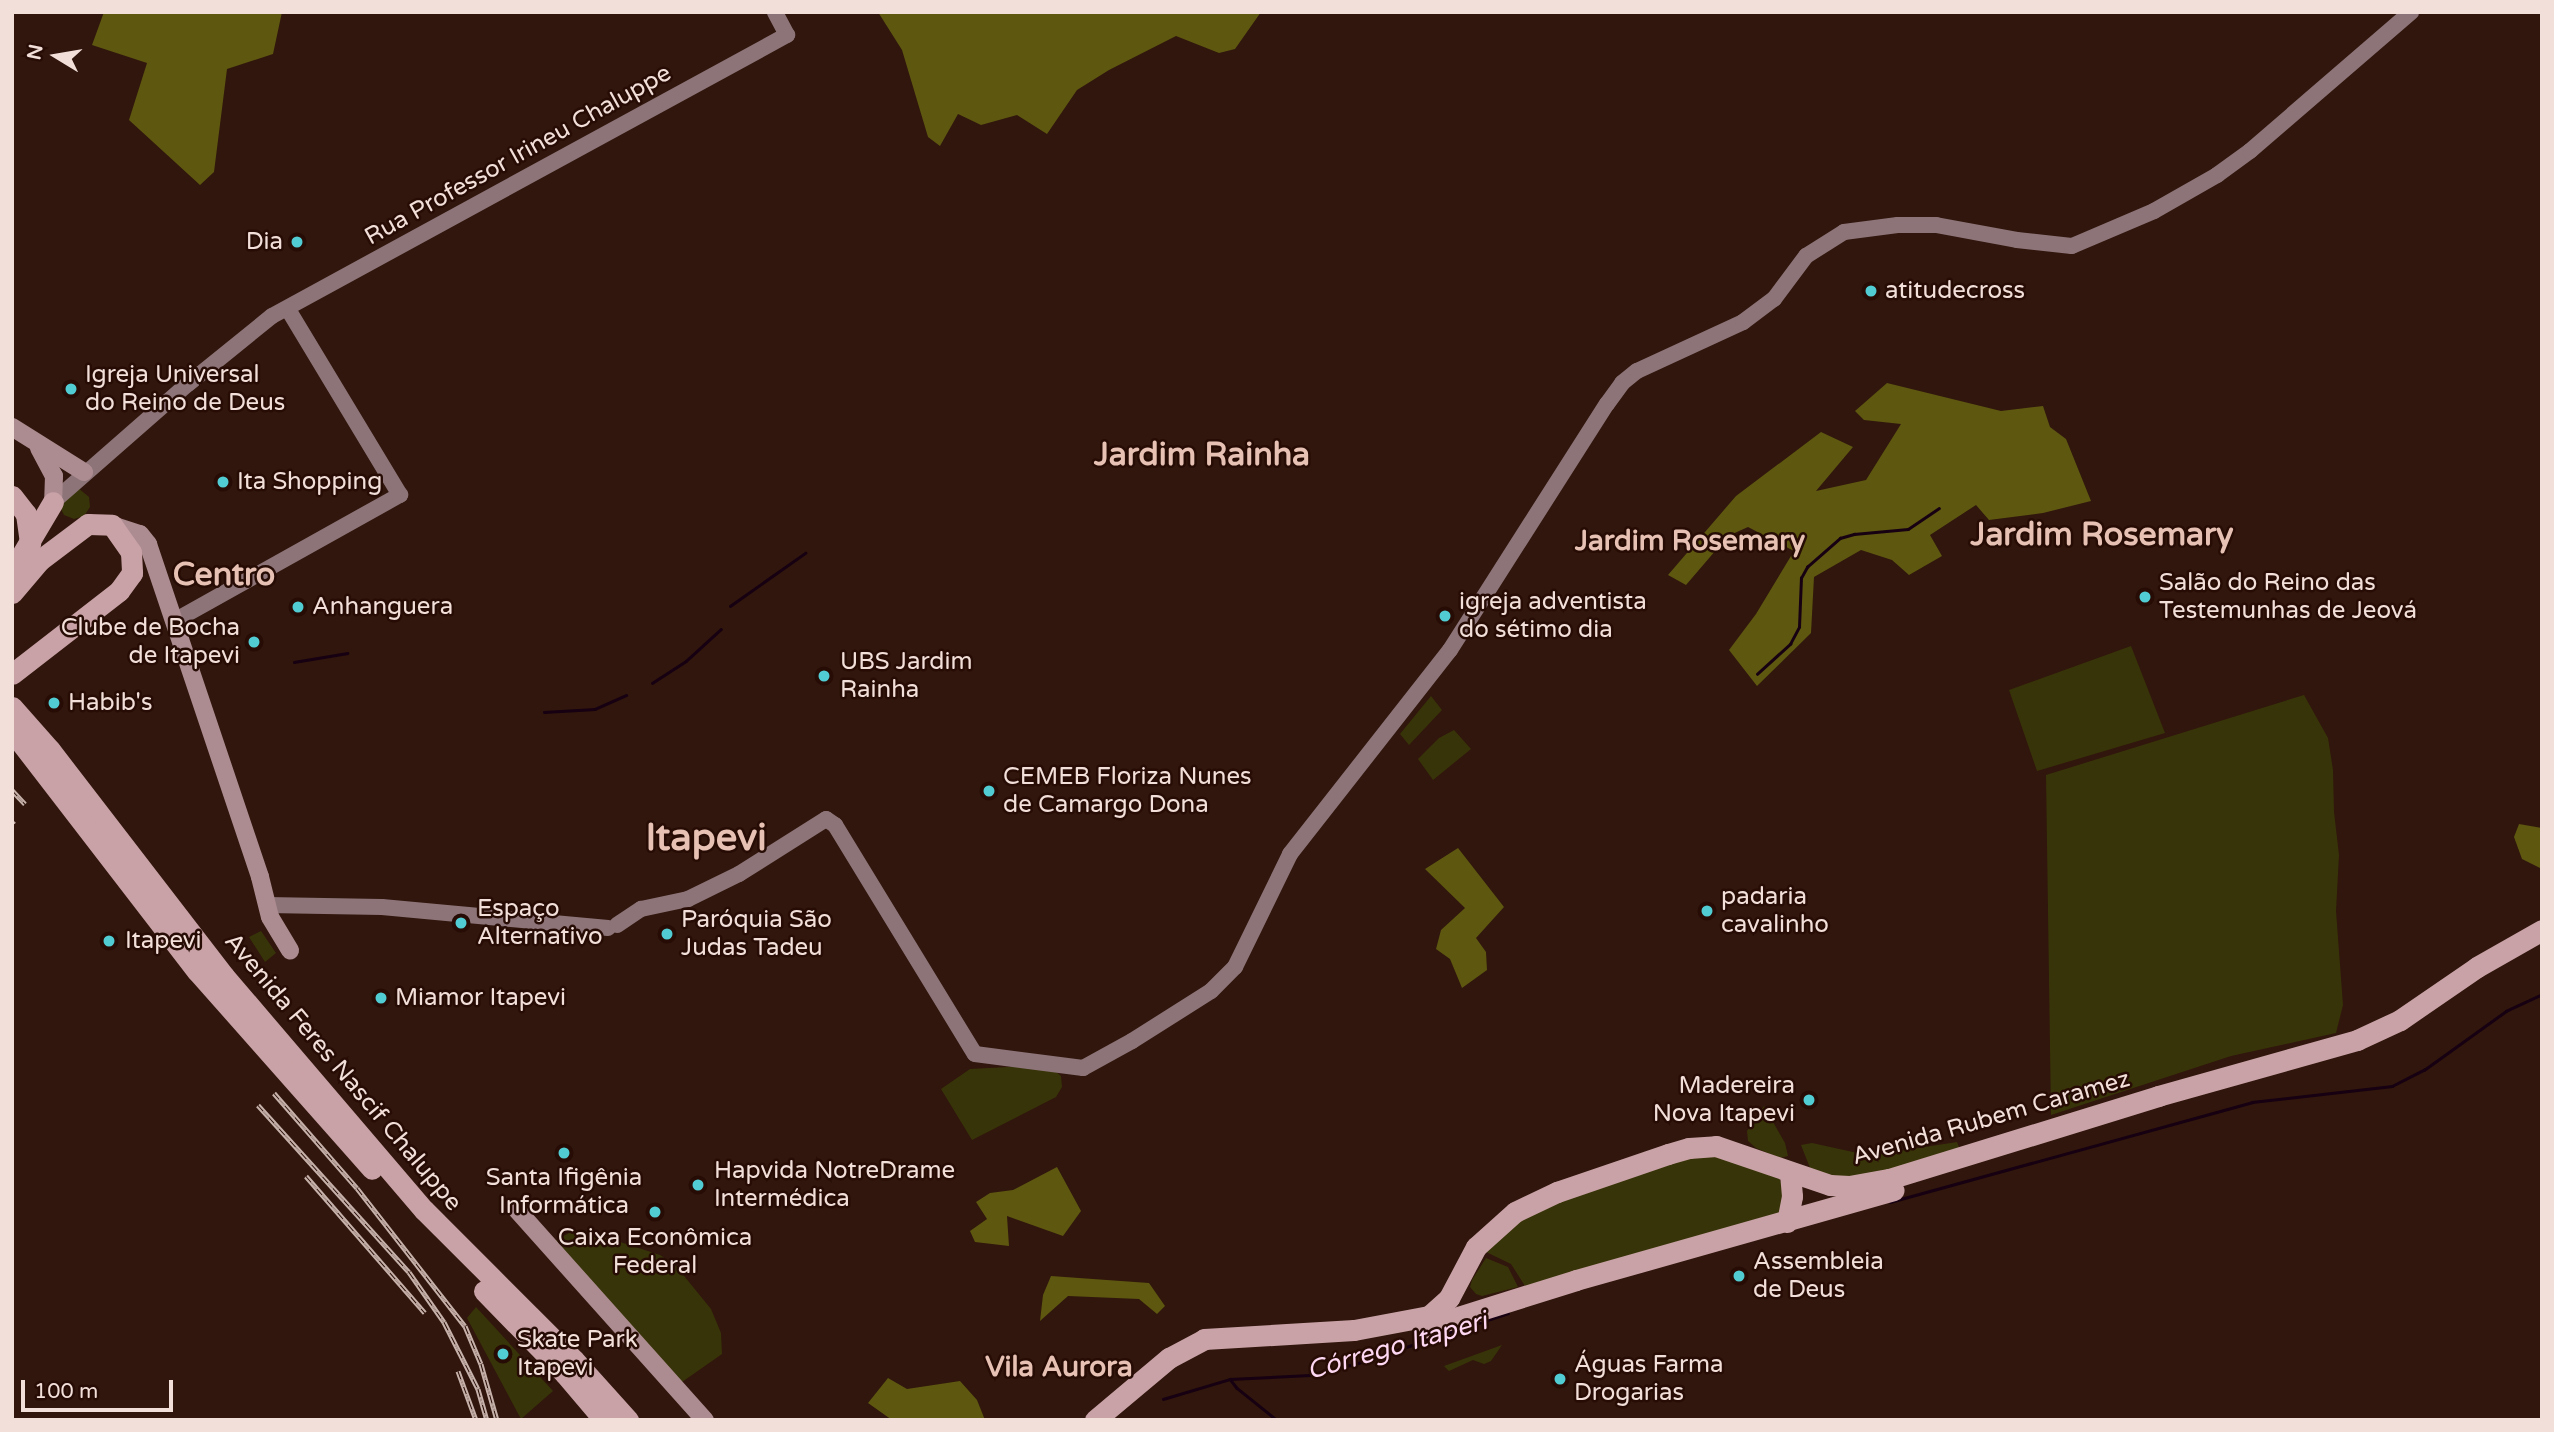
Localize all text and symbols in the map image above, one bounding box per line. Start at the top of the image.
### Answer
north arrow [21,21,91,91]
text: N [23,42,48,62]
street label: Rua Professor Irineu Chaluppe [360,59,676,251]
place label: Dia [246,228,283,256]
marker: Dia [289,234,305,250]
place label: atitudecross [1885,277,2025,305]
marker: atitudecross [1863,283,1879,299]
place label: Igreja Universal do Reino de Deus [85,361,285,417]
marker: Igreja Universal do Reino de Deus [63,381,79,397]
district label: Jardim Rainha [1094,436,1310,474]
place label: Ita Shopping [237,468,382,496]
marker: Ita Shopping [215,474,231,490]
district label: Jardim Rosemary [1970,516,2234,554]
district label: Jardim Rosemary [1575,524,1805,558]
district label: Centro [173,556,275,594]
place label: Salão do Reino das Testemunhas de Jeová [2159,569,2417,625]
place label: igreja adventista do sétimo dia [1459,588,1647,644]
marker: Salão do Reino das Testemunhas de Jeová [2137,589,2153,605]
place label: Anhanguera [312,593,453,621]
marker: Anhanguera [290,599,306,615]
marker: igreja adventista do sétimo dia [1437,608,1453,624]
place label: Clube de Bocha de Itapevi [61,614,240,670]
marker: Clube de Bocha de Itapevi [246,634,262,650]
place label: UBS Jardim Rainha [840,648,973,704]
marker: UBS Jardim Rainha [814,666,834,686]
place label: Habib's [68,689,152,717]
marker: Habib's [46,695,62,711]
place label: CEMEB Floriza Nunes de Camargo Dona [1003,763,1251,819]
marker: CEMEB Floriza Nunes de Camargo Dona [981,783,997,799]
district label: Itapevi [645,816,767,862]
place label: padaria cavalinho [1721,883,1829,939]
place label: Espaço Alternativo [477,895,603,951]
marker: padaria cavalinho [1699,903,1715,919]
place label: Paróquia São Judas Tadeu [681,906,832,962]
marker: Espaço Alternativo [451,913,471,933]
marker: Paróquia São Judas Tadeu [659,926,675,942]
place label: Itapevi [125,927,202,955]
street label: Avenida Feres Nascif Chaluppe [218,927,468,1217]
marker: Itapevi [99,931,119,951]
place label: Miamor Itapevi [395,984,566,1012]
marker: Miamor Itapevi [373,990,389,1006]
street label: Avenida Rubem Caramez [1849,1064,2133,1172]
place label: Madereira Nova Itapevi [1653,1072,1795,1128]
marker: Madereira Nova Itapevi [1801,1092,1817,1108]
marker: Santa Ifigênia Informática [556,1145,572,1161]
place label: Hapvida NotreDrame Intermédica [714,1157,955,1213]
place label: Santa Ifigênia Informática [486,1164,642,1220]
marker: Hapvida NotreDrame Intermédica [688,1175,708,1195]
marker: Caixa Econômica Federal [647,1204,663,1220]
place label: Caixa Econômica Federal [558,1224,752,1280]
place label: Assembleia de Deus [1753,1248,1884,1304]
marker: Assembleia de Deus [1731,1268,1747,1284]
water label: Córrego Itaperi [1303,1305,1491,1387]
place label: Skate Park Itapevi [517,1326,638,1382]
marker: Skate Park Itapevi [495,1346,511,1362]
district label: Vila Aurora [985,1350,1133,1384]
place label: Águas Farma Drogarias [1574,1351,1724,1407]
scale bar [24,1366,177,1410]
marker: Águas Farma Drogarias [1552,1371,1568,1387]
text: 100 m [34,1379,98,1404]

